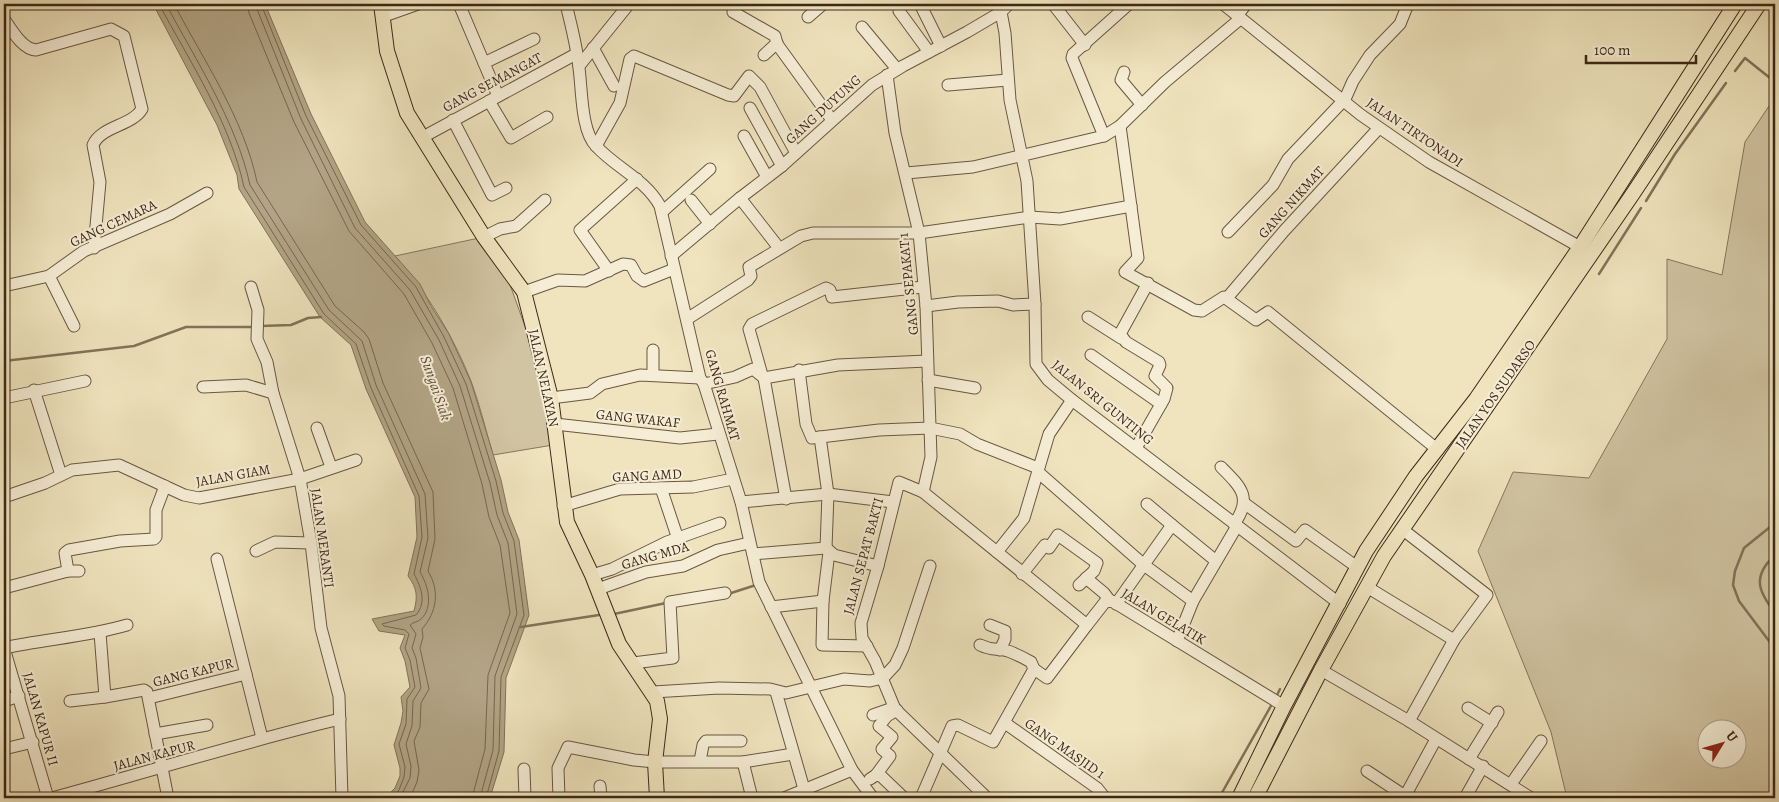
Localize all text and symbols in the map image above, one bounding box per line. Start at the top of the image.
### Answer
scale bar [1586,32,1696,64]
text: 100 m [1594,40,1631,60]
street label: GANG SEMANGAT [439,48,546,117]
street label: GANG DUYUNG [781,70,865,148]
street label: JALAN TIRTONADI [1363,93,1467,172]
street label: GANG NIKMAT [1254,162,1329,242]
street label: GANG CEMARA [67,195,160,252]
street label: GANG SEPAKAT 1 [894,232,923,336]
street label: JALAN NELAYAN [524,327,563,429]
street label: JALAN YOS SUDARSO [1451,336,1540,452]
street label: GANG RAHMAT [700,347,745,443]
water label: Sungai Siak [416,353,457,423]
street label: JALAN SRI GUNTING [1048,355,1157,449]
street label: GANG WAKAF [595,405,681,432]
street label: JALAN GIAM [194,460,272,491]
street label: GANG AMD [612,464,682,487]
street label: JALAN MERANTI [306,487,339,589]
street label: JALAN SEPAT BAKTI [839,496,888,617]
street label: GANG MDA [619,537,692,574]
street label: JALAN GELATIK [1118,584,1210,649]
street label: GANG KAPUR [151,653,236,692]
street label: JALAN KAPUR II [18,670,63,768]
street label: GANG MASJID 1 [1021,714,1109,783]
north arrow [1696,720,1746,770]
text: U [1722,727,1742,746]
street label: JALAN KAPUR [111,735,197,775]

